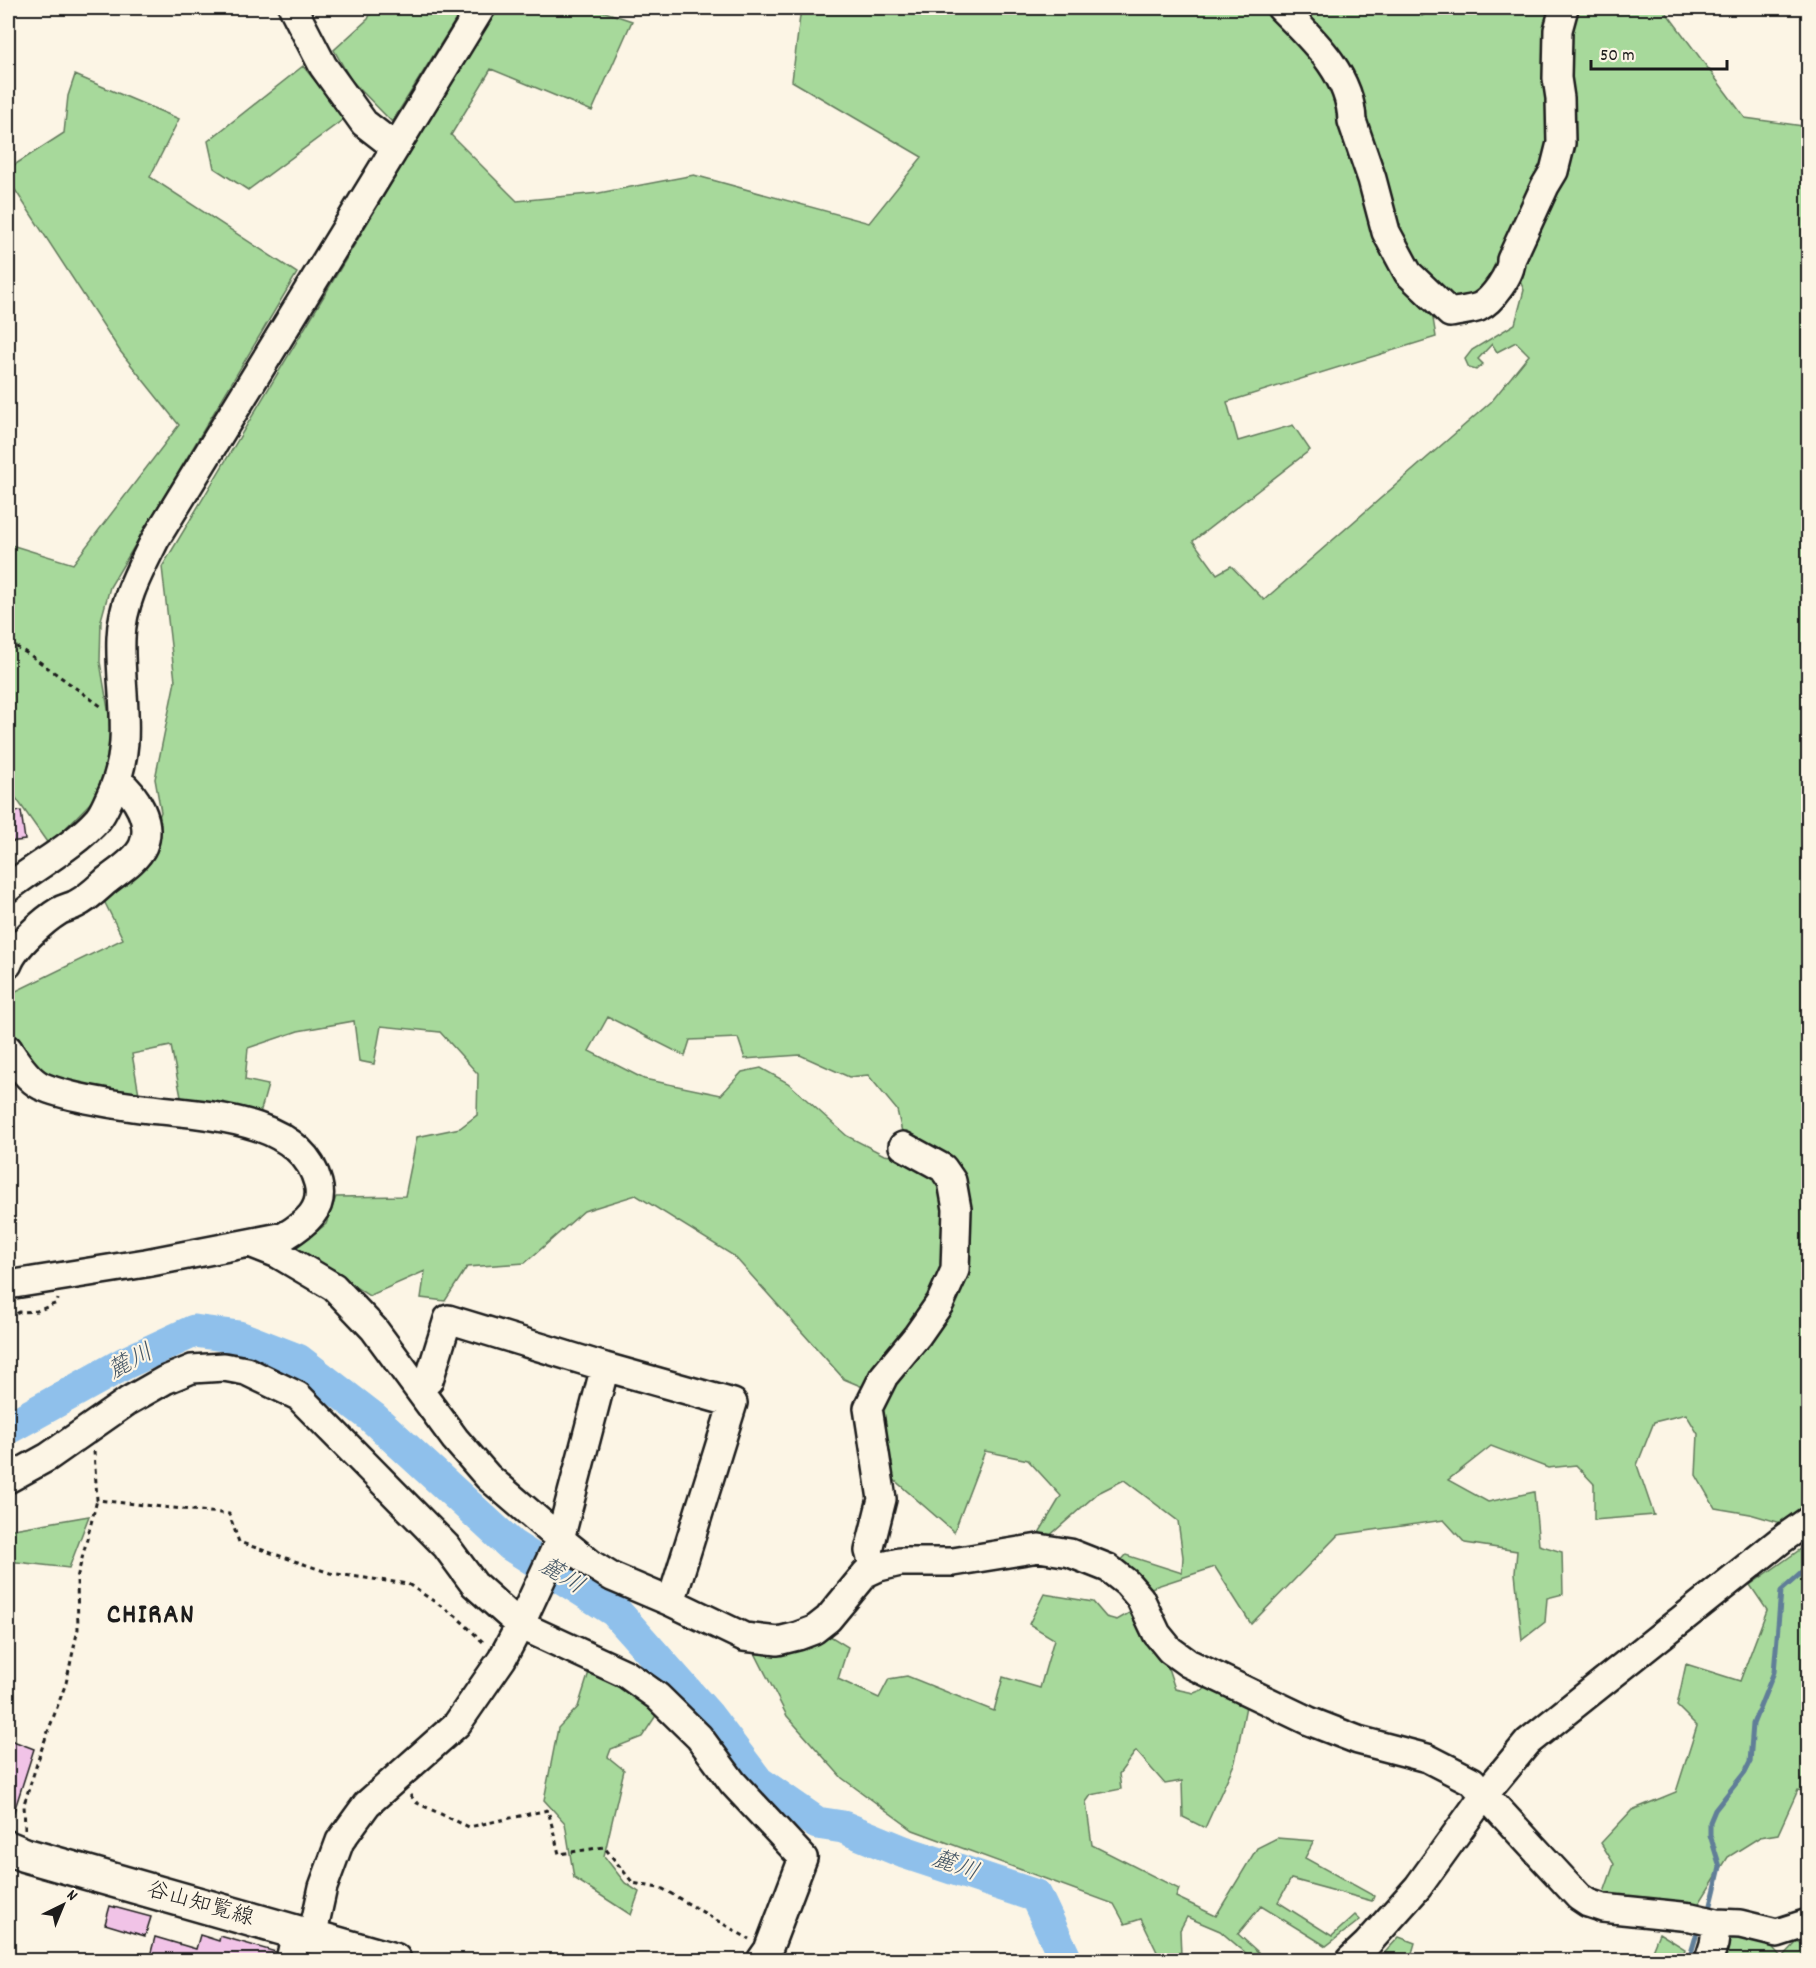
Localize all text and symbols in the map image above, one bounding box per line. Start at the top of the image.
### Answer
scale bar [1591,33,1728,71]
text: 50 m [1600,44,1635,69]
water label: 麓川 [102,1337,160,1389]
water label: 麓川 [532,1550,590,1604]
district label: CHIRAN [107,1597,195,1637]
water label: 麓川 [927,1843,983,1891]
north arrow [33,1875,93,1935]
street label: 谷山知覧線 [143,1875,257,1935]
text: N [61,1885,82,1907]

